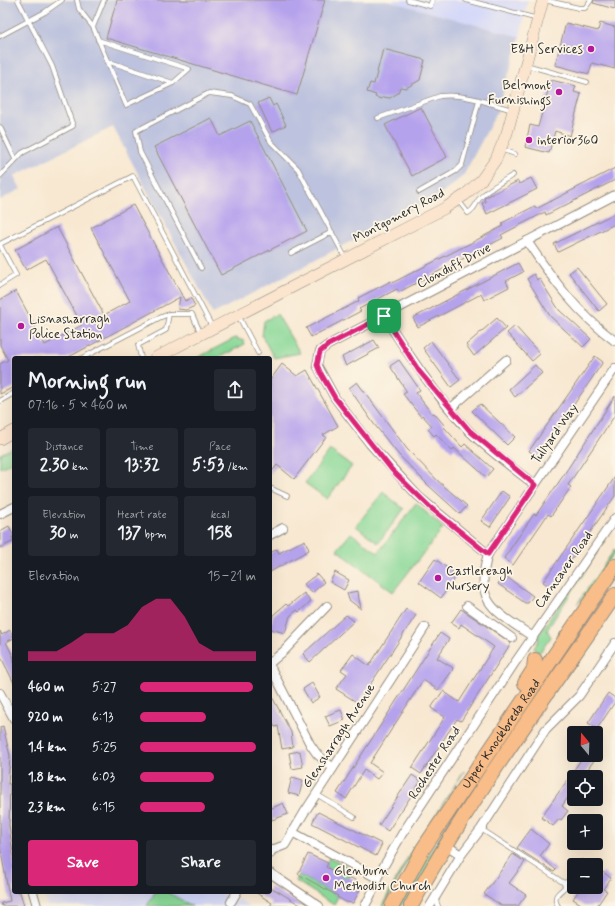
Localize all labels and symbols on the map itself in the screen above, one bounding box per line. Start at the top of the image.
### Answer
place label: E&H Services [511,41,583,58]
marker: E&H Services [586,44,596,54]
place label: Belmont Furnishings [488,77,551,111]
marker: Belmont Furnishings [554,87,564,97]
place label: interior360 [537,132,598,149]
marker: interior360 [524,135,534,145]
street label: Montgomery Road [350,185,448,247]
street label: Clonduff Drive [414,239,494,293]
pin [367,299,401,333]
place label: Lisnasharragh Police Station [29,311,110,343]
marker: Lisnasharragh Police Station [16,321,26,331]
street label: Tullyard Way [528,400,582,468]
street label: Carncaver Road [531,528,597,612]
place label: Castlereagh Nursery [446,563,513,595]
marker: Castlereagh Nursery [433,573,443,583]
street label: Upper Knockbreda Road [458,676,544,792]
street label: Glensharragh Avenue [299,680,380,792]
street label: Rochester Road [405,723,465,803]
north arrow [567,726,603,762]
place label: Glenburn Methodist Church [334,863,431,895]
marker: Glenburn Methodist Church [321,873,331,883]

